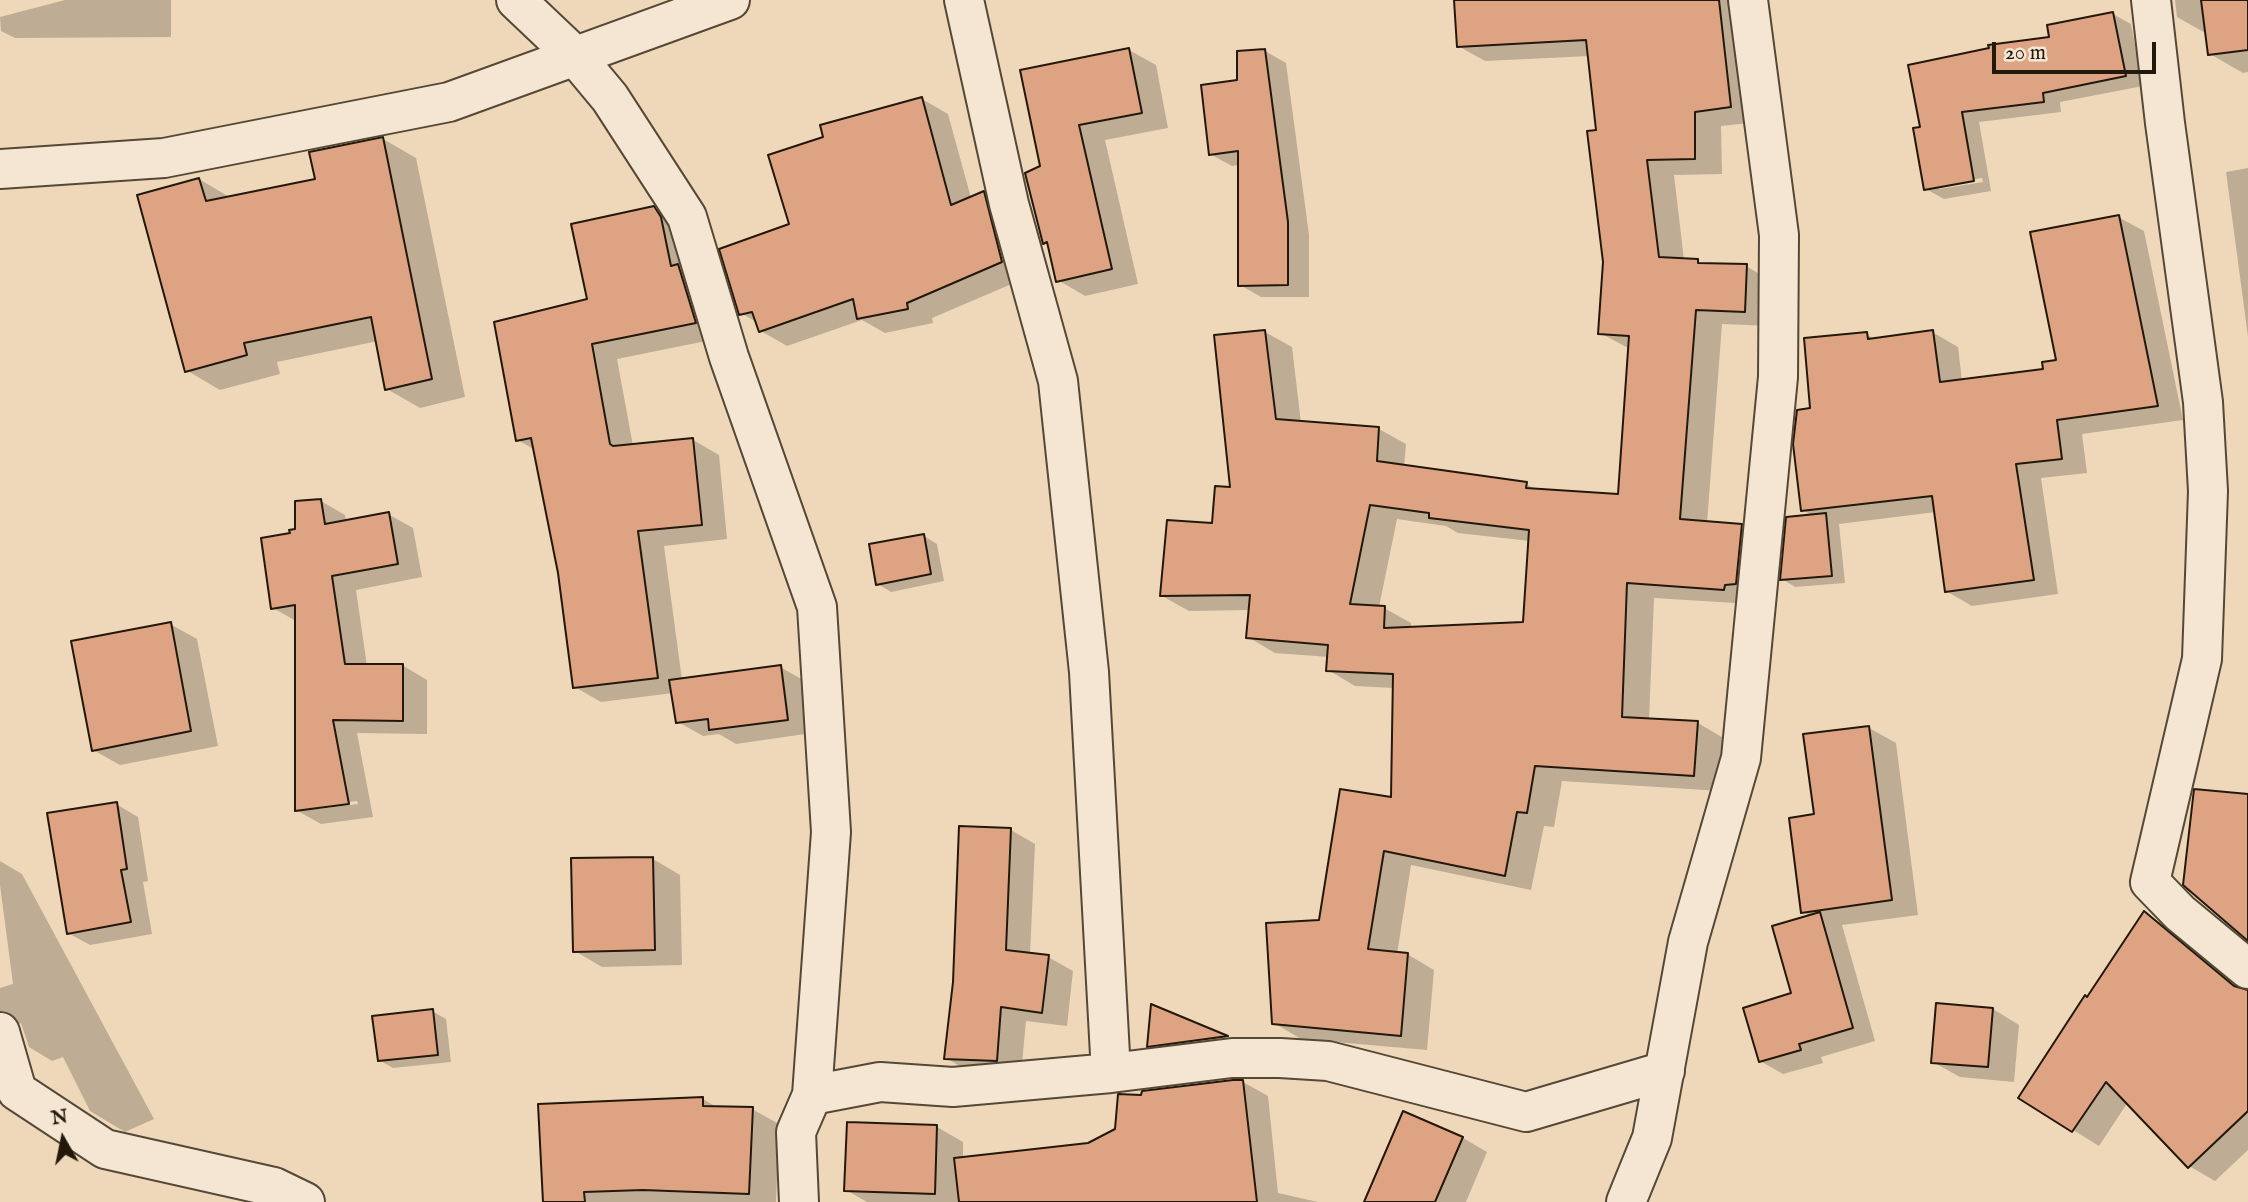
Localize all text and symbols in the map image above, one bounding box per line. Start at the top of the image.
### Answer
scale bar [1996,28,2160,72]
text: 20 m [2005,40,2046,67]
north arrow [28,1104,98,1174]
text: N [50,1105,70,1131]

